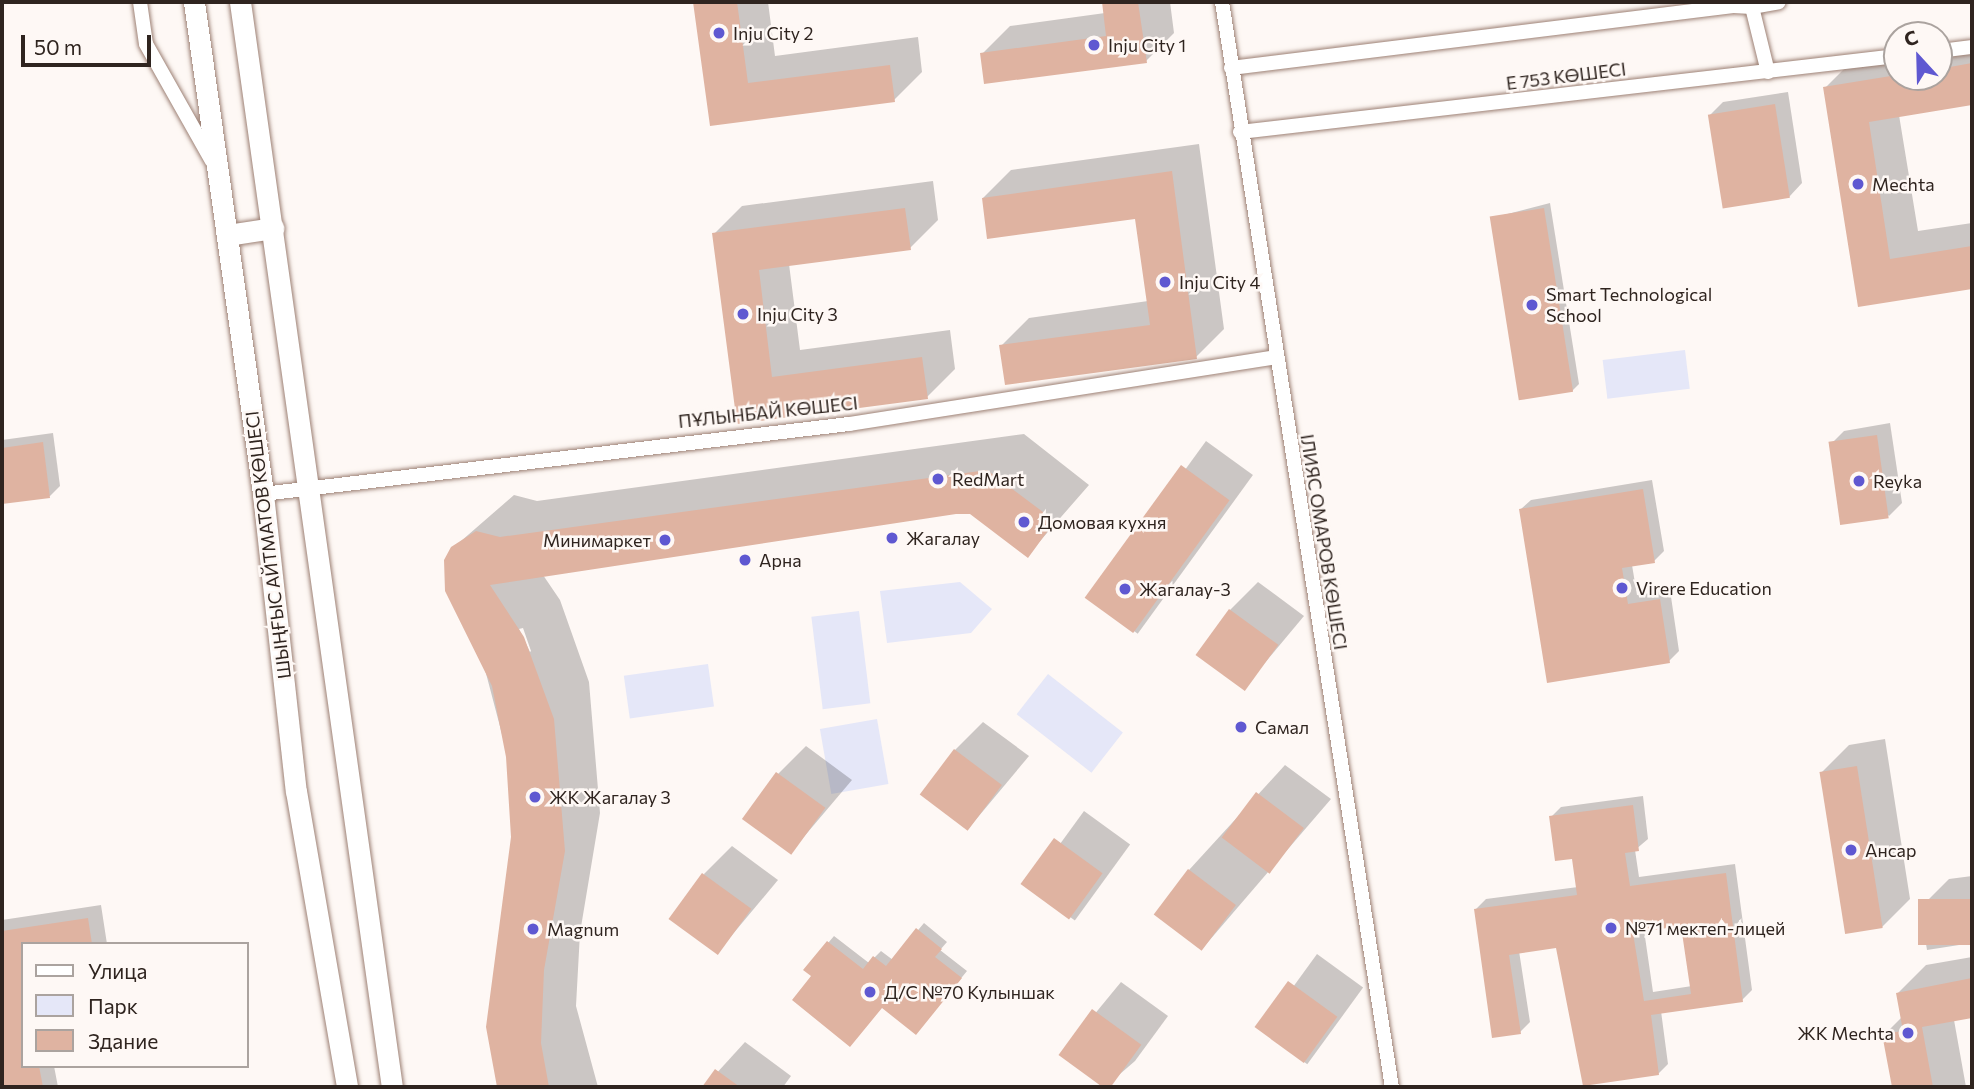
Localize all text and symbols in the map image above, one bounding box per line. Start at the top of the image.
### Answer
scale bar [24,21,154,65]
north arrow [1883,21,1953,91]
place label: Inju City 2 [733,22,814,44]
marker: Inju City 2 [711,25,727,41]
text: С [1900,25,1921,51]
text: 50 m [34,34,82,59]
place label: Inju City 1 [1108,34,1186,56]
marker: Inju City 1 [1086,37,1102,53]
street label: Е 753 КӨШЕСІ [1505,58,1627,94]
place label: Mechta [1872,173,1935,195]
marker: Mechta [1850,176,1866,192]
place label: Inju City 4 [1179,271,1260,293]
marker: Inju City 4 [1157,274,1173,290]
place label: Smart Technological School [1546,284,1712,326]
marker: Smart Technological School [1524,297,1540,313]
place label: Inju City 3 [757,303,838,325]
marker: Inju City 3 [735,306,751,322]
street label: ПҰЛЫНБАЙ КӨШЕСІ [677,392,859,432]
street label: ШЫҢҒЫС АЙТМАТОВ КӨШЕСІ [241,410,295,680]
street label: ІЛИЯС ОМАРОВ КӨШЕСІ [1296,433,1352,651]
place label: RedMart [952,468,1024,490]
place label: Reyka [1873,470,1922,492]
marker: RedMart [930,471,946,487]
marker: Reyka [1851,473,1867,489]
place label: Домовая кухня [1038,511,1166,533]
marker: Домовая кухня [1016,514,1032,530]
place label: Жагалау [906,527,980,549]
place label: Минимаркет [543,529,651,551]
marker: Жагалау [884,530,900,546]
marker: Минимаркет [657,532,673,548]
place label: Арна [759,549,802,571]
marker: Арна [737,552,753,568]
place label: Virere Education [1636,577,1772,599]
place label: Жагалау-3 [1139,578,1231,600]
marker: Virere Education [1614,580,1630,596]
marker: Жагалау-3 [1117,581,1133,597]
place label: Самал [1255,716,1309,738]
marker: Самал [1233,719,1249,735]
place label: ЖК Жагалау 3 [549,786,671,808]
marker: ЖК Жагалау 3 [527,789,543,805]
place label: Ансар [1865,839,1916,861]
marker: Ансар [1843,842,1859,858]
place label: №71 мектеп-лицей [1625,917,1785,939]
place label: Magnum [547,918,619,940]
marker: №71 мектеп-лицей [1603,920,1619,936]
marker: Magnum [525,921,541,937]
legend [21,942,248,1068]
text: Улица [88,958,147,983]
place label: Д/С №70 Кулыншак [884,981,1055,1003]
marker: Д/С №70 Кулыншак [862,984,878,1000]
text: Парк [88,993,138,1018]
place label: ЖК Mechta [1797,1022,1894,1044]
marker: ЖК Mechta [1900,1025,1916,1041]
text: Здание [88,1028,158,1053]

